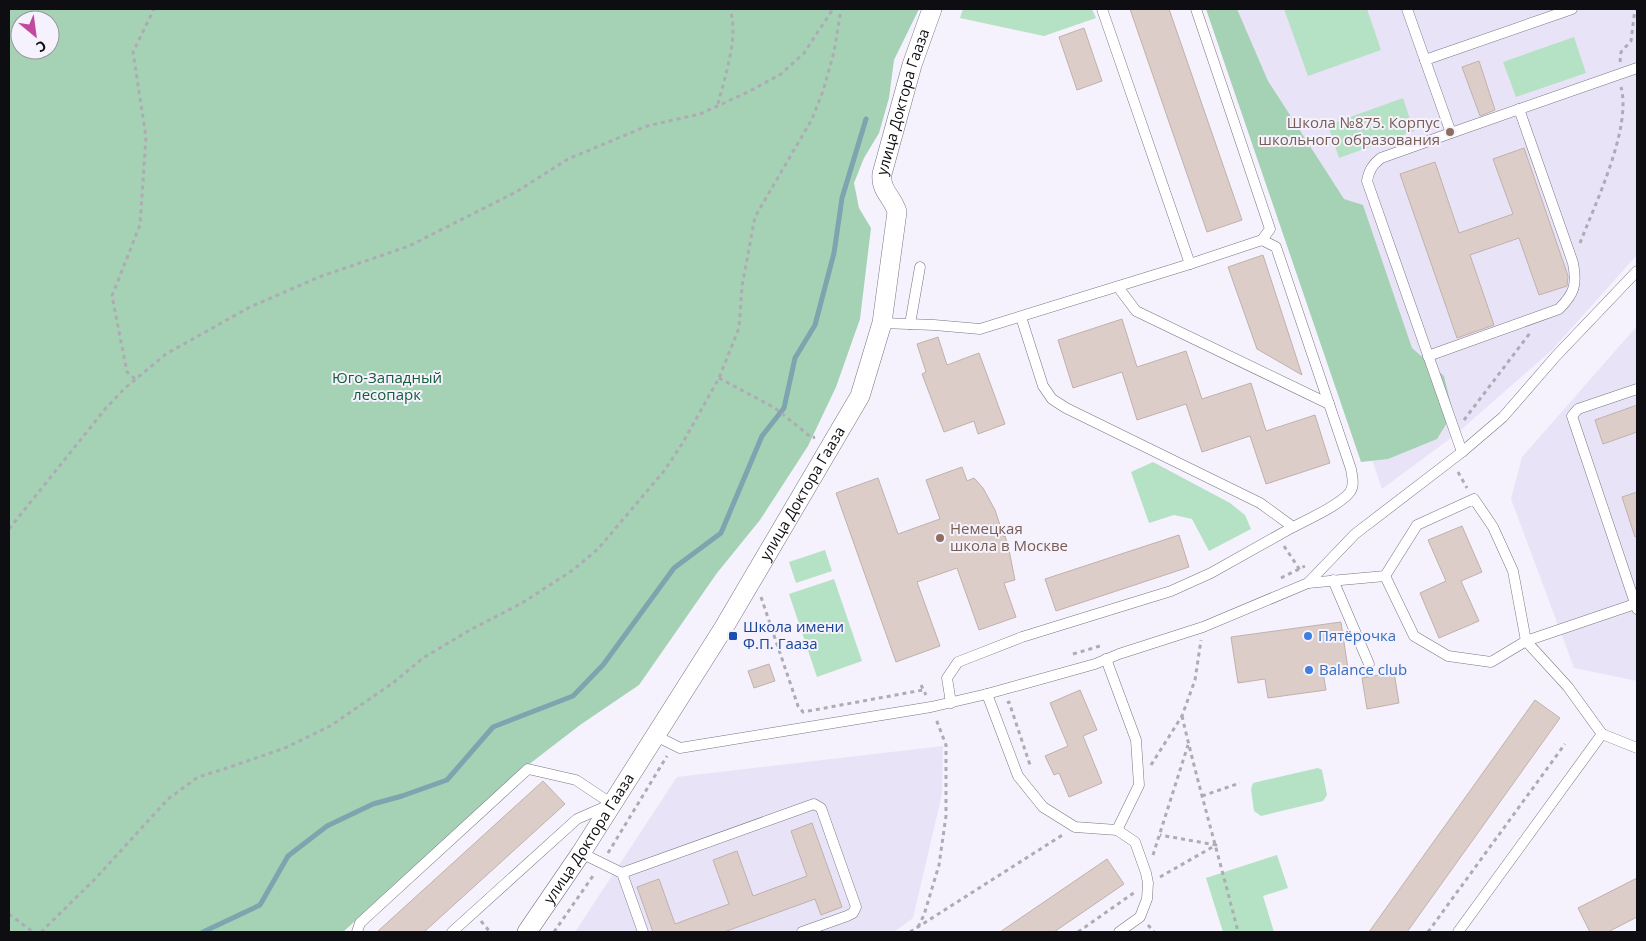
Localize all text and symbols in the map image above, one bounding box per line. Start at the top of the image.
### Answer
north arrow [10,10,60,60]
street label: улица Доктора Гааза [871,26,933,177]
text: С [33,36,50,57]
place label: Школа №875. Корпус школьного образования [1259,112,1440,149]
marker: Школа №875. Корпус школьного образования [1444,126,1456,138]
park label: Юго-Западный лесопарк [332,367,442,404]
street label: улица Доктора Гааза [755,423,849,564]
place label: Немецкая школа в Москве [950,518,1068,555]
marker: Немецкая школа в Москве [934,532,946,544]
place label: Школа имени Ф.П. Гааза [743,616,844,653]
place label: Пятёрочка [1318,625,1396,645]
marker: Школа имени Ф.П. Гааза [727,630,739,642]
marker: Пятёрочка [1302,630,1314,642]
place label: Balance club [1319,659,1407,679]
marker: Balance club [1303,664,1315,676]
street label: улица Доктора Гааза [538,769,638,907]

